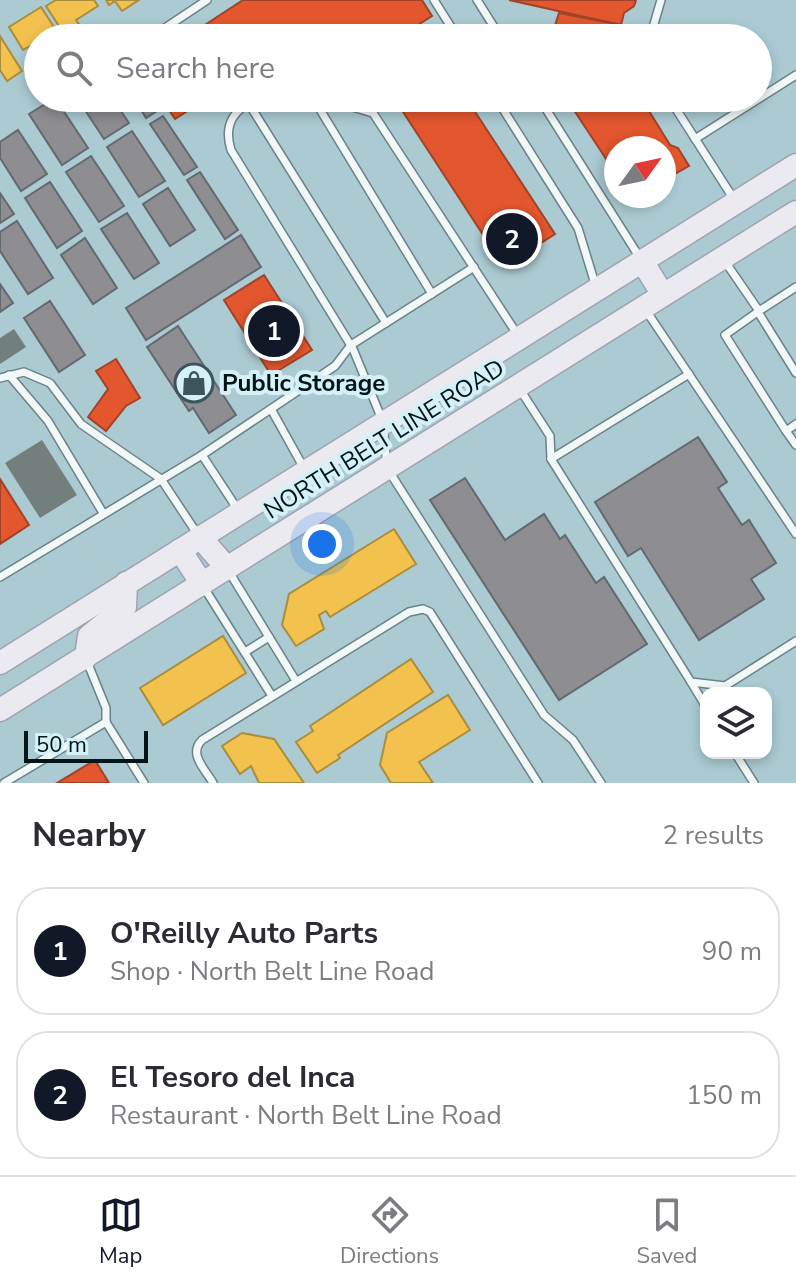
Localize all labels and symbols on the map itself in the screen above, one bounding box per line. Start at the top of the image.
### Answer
north arrow [604,136,676,208]
pin: 2 [486,209,538,269]
pin: 1 [248,301,300,361]
street label: NORTH BELT LINE ROAD [258,352,510,526]
shop icon: Public Storage [173,362,215,404]
place label: Public Storage [222,367,385,399]
your location [302,524,342,564]
scale bar [24,727,148,763]

